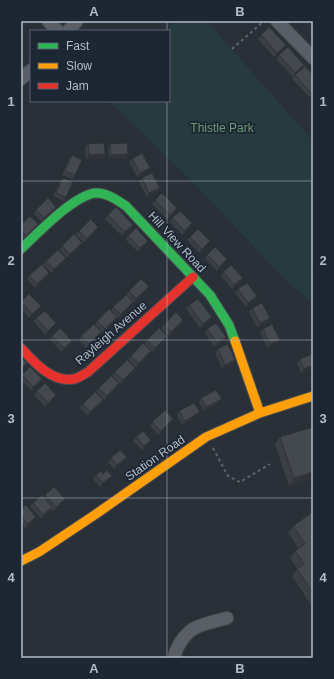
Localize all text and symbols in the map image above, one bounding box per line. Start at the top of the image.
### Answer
text: A [89,4,99,19]
text: B [235,4,245,19]
legend [30,30,170,102]
text: Fast [66,39,90,53]
text: Slow [66,59,92,73]
text: Jam [66,79,89,93]
text: 1 [7,94,15,109]
text: 1 [319,94,327,109]
park label: Thistle Park [190,121,255,135]
street label: Hill View Road [145,209,209,275]
text: 2 [7,253,15,268]
text: 2 [319,253,327,268]
street label: Rayleigh Avenue [72,298,150,368]
text: 3 [7,411,15,426]
text: 3 [319,411,327,426]
street label: Station Road [123,432,187,484]
text: 4 [7,570,15,585]
text: 4 [319,570,327,585]
text: A [89,661,99,676]
text: B [235,661,245,676]

